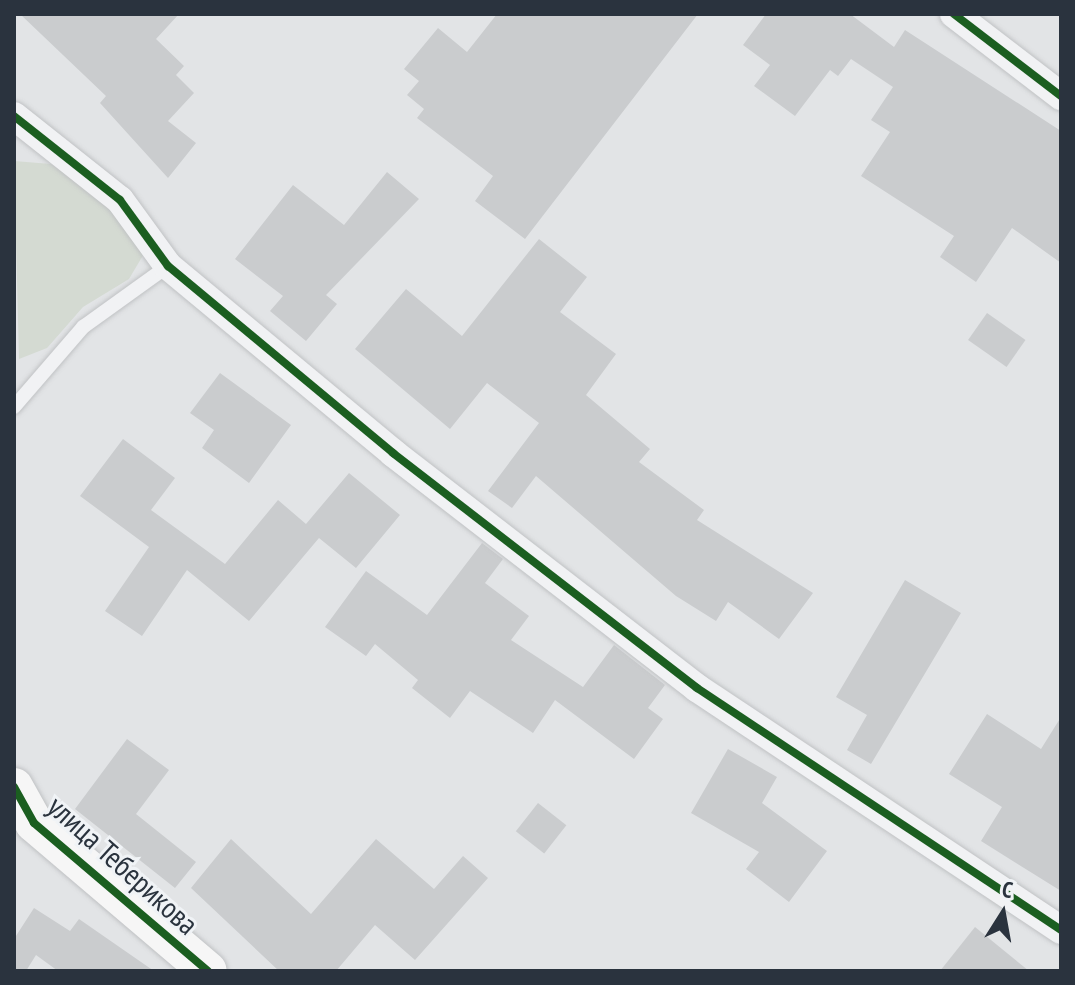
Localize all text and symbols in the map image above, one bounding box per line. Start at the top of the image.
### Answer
street label: улица Теберикова [40,788,206,942]
north arrow [963,873,1043,953]
text: С [1000,875,1015,904]

